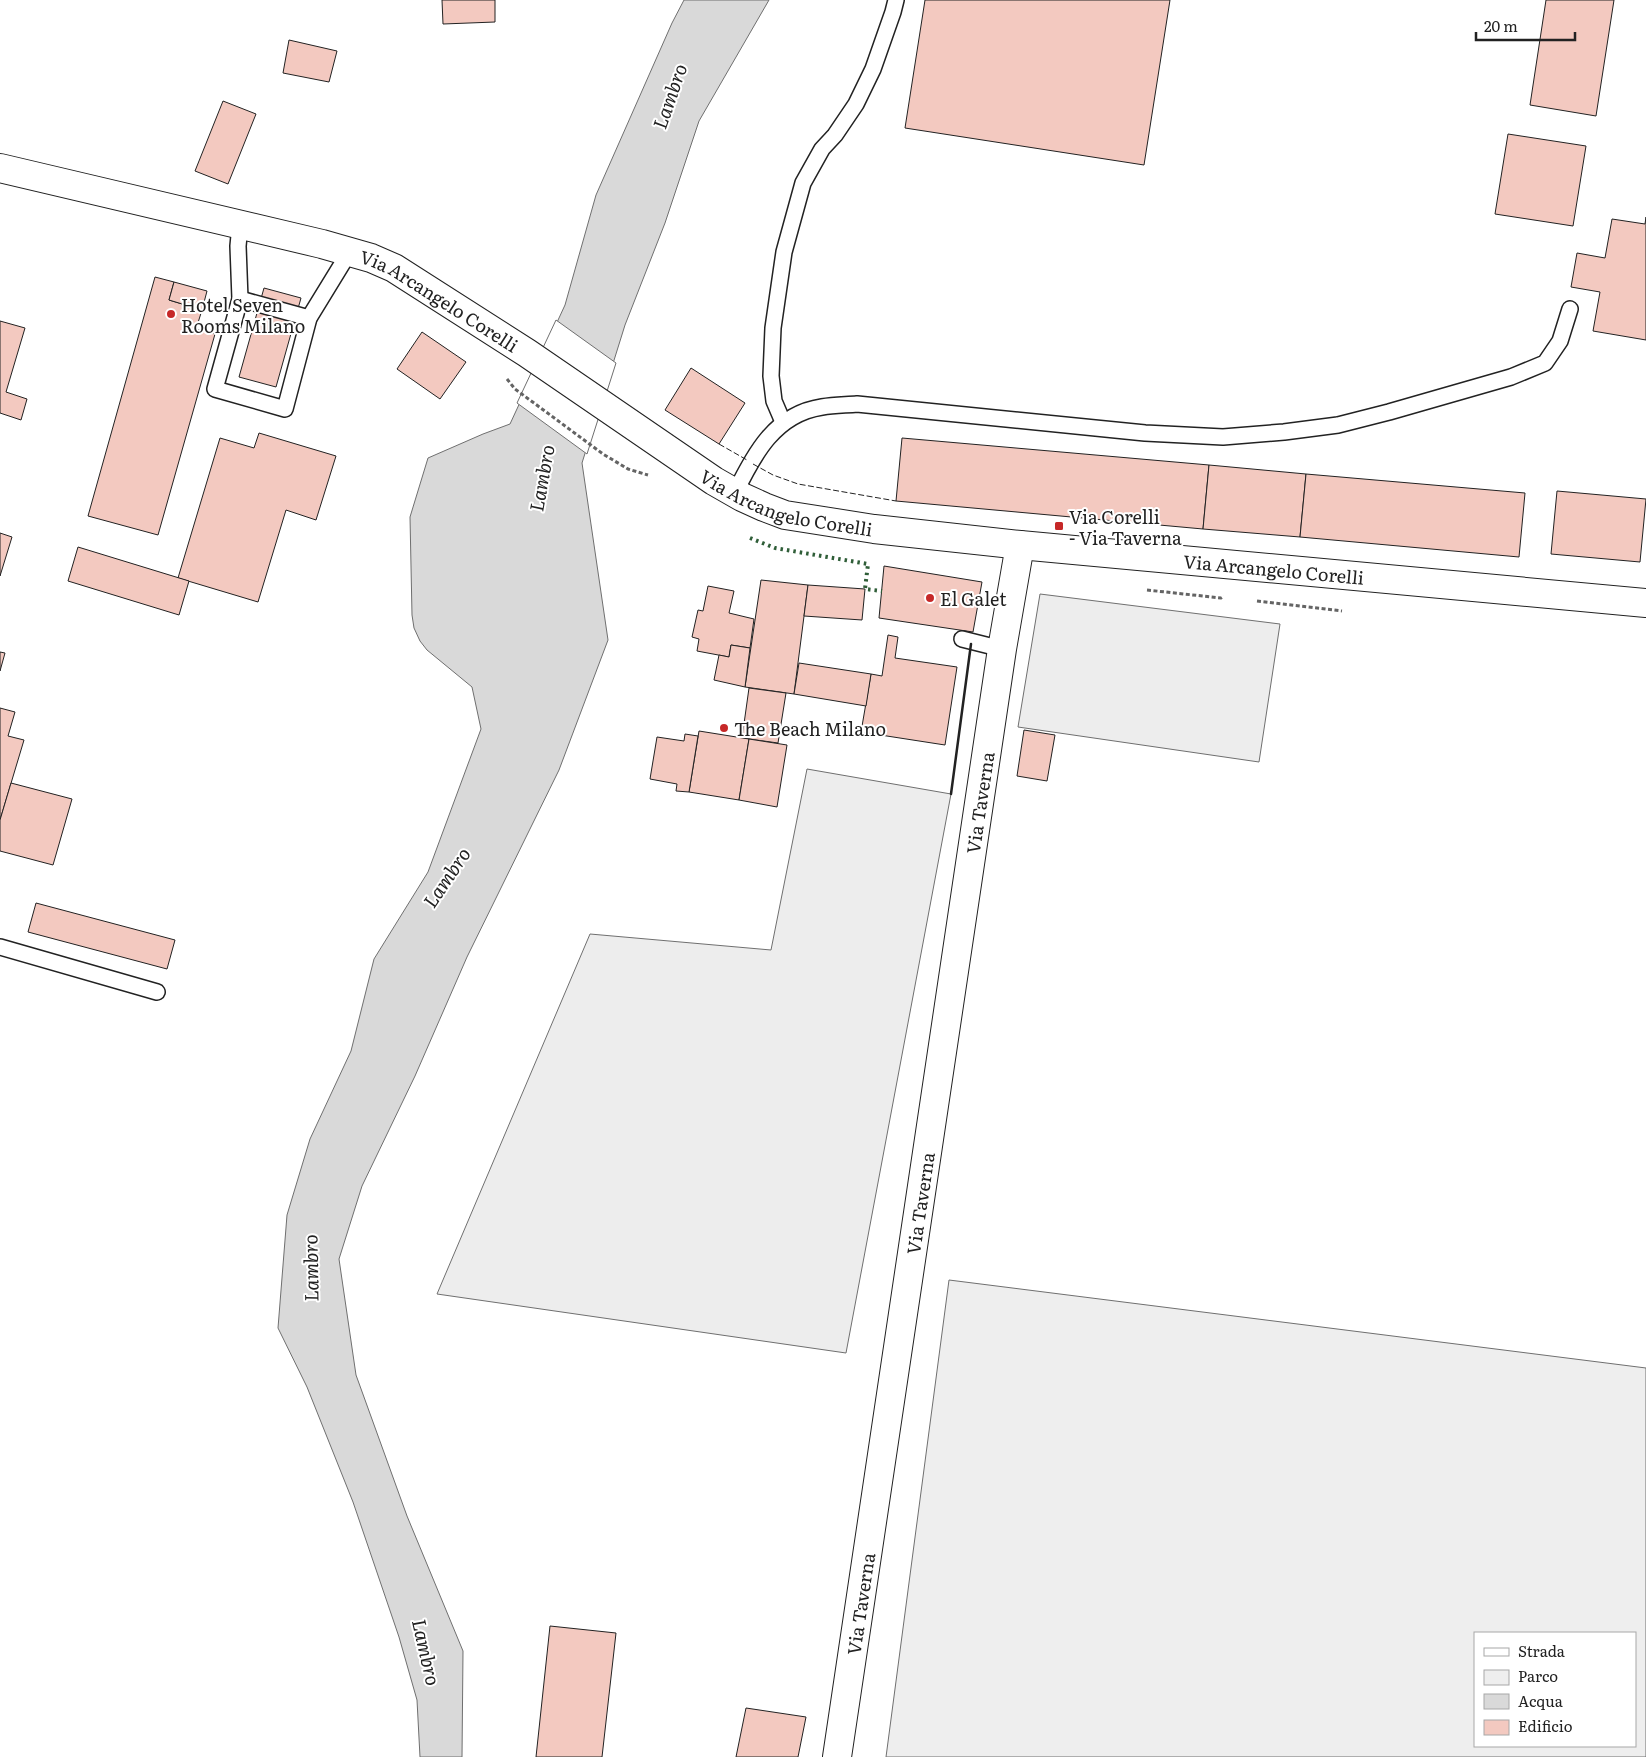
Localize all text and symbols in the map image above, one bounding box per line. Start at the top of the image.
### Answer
scale bar [1476,10,1575,42]
text: 20 m [1484,14,1518,37]
water label: Lambro [645,60,693,132]
street label: Via Arcangelo Corelli [357,242,524,358]
place label: Hotel Seven Rooms Milano [181,291,305,339]
marker: Hotel Seven Rooms Milano [165,308,177,320]
water label: Lambro [521,442,561,514]
street label: Via Arcangelo Corelli [695,462,874,542]
place label: Via Corelli - Via Taverna [1069,503,1182,551]
marker: Via Corelli - Via Taverna [1053,520,1065,532]
street label: Via Arcangelo Corelli [1182,547,1365,590]
place label: El Galet [940,585,1007,612]
marker: El Galet [924,592,936,604]
place label: The Beach Milano [734,715,886,742]
marker: The Beach Milano [718,722,730,734]
street label: Via Taverna [958,749,1000,855]
water label: Lambro [416,841,476,913]
street label: Via Taverna [899,1150,940,1256]
water label: Lambro [295,1234,325,1302]
street label: Via Taverna [839,1551,881,1657]
water label: Lambro [406,1616,448,1688]
legend [1474,1632,1636,1747]
text: Strada [1518,1639,1566,1662]
text: Parco [1518,1664,1558,1687]
text: Acqua [1518,1689,1564,1712]
text: Edificio [1518,1714,1573,1737]

